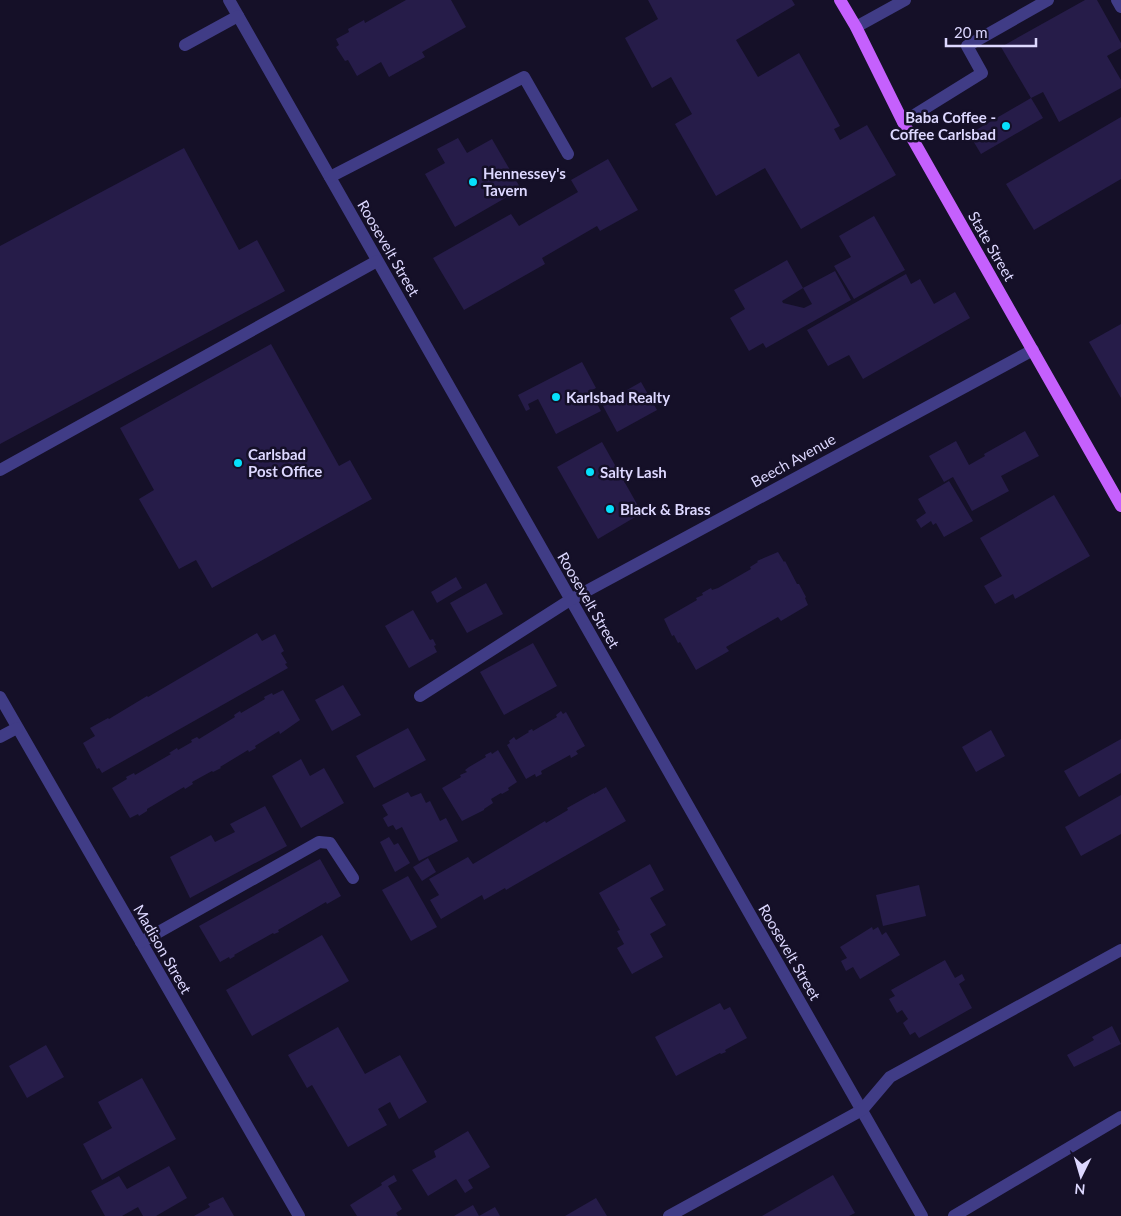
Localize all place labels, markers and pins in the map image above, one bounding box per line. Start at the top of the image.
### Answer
place label: Baba Coffee - Coffee Carlsbad [890,108,996,143]
marker: Baba Coffee - Coffee Carlsbad [1000,120,1012,132]
place label: Hennessey's Tavern [483,164,566,199]
marker: Hennessey's Tavern [467,176,479,188]
place label: Karlsbad Realty [566,388,670,406]
marker: Karlsbad Realty [550,391,562,403]
place label: Carlsbad Post Office [248,445,322,480]
marker: Carlsbad Post Office [232,457,244,469]
place label: Salty Lash [600,463,667,481]
marker: Salty Lash [584,466,596,478]
place label: Black & Brass [620,500,711,518]
marker: Black & Brass [604,503,616,515]

